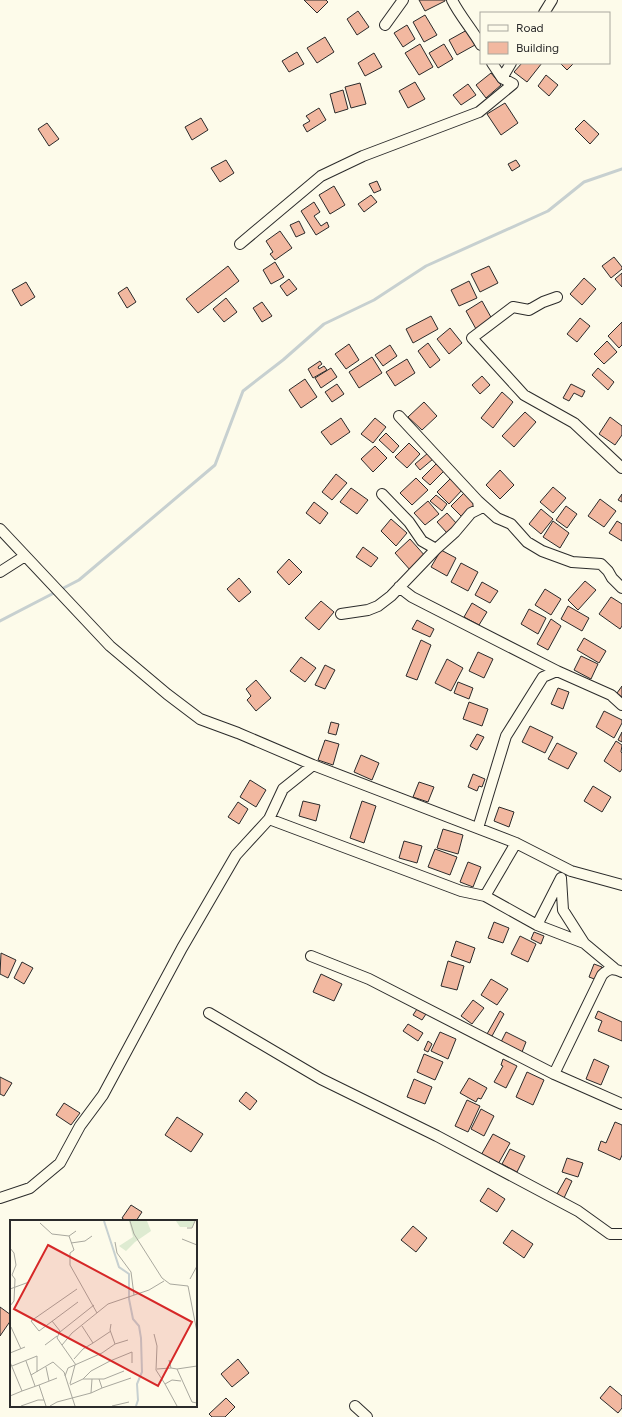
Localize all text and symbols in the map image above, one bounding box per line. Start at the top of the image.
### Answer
legend [480,12,610,64]
text: Road [516,21,544,35]
text: Building [516,41,559,55]
inset map [10,1220,197,1407]

